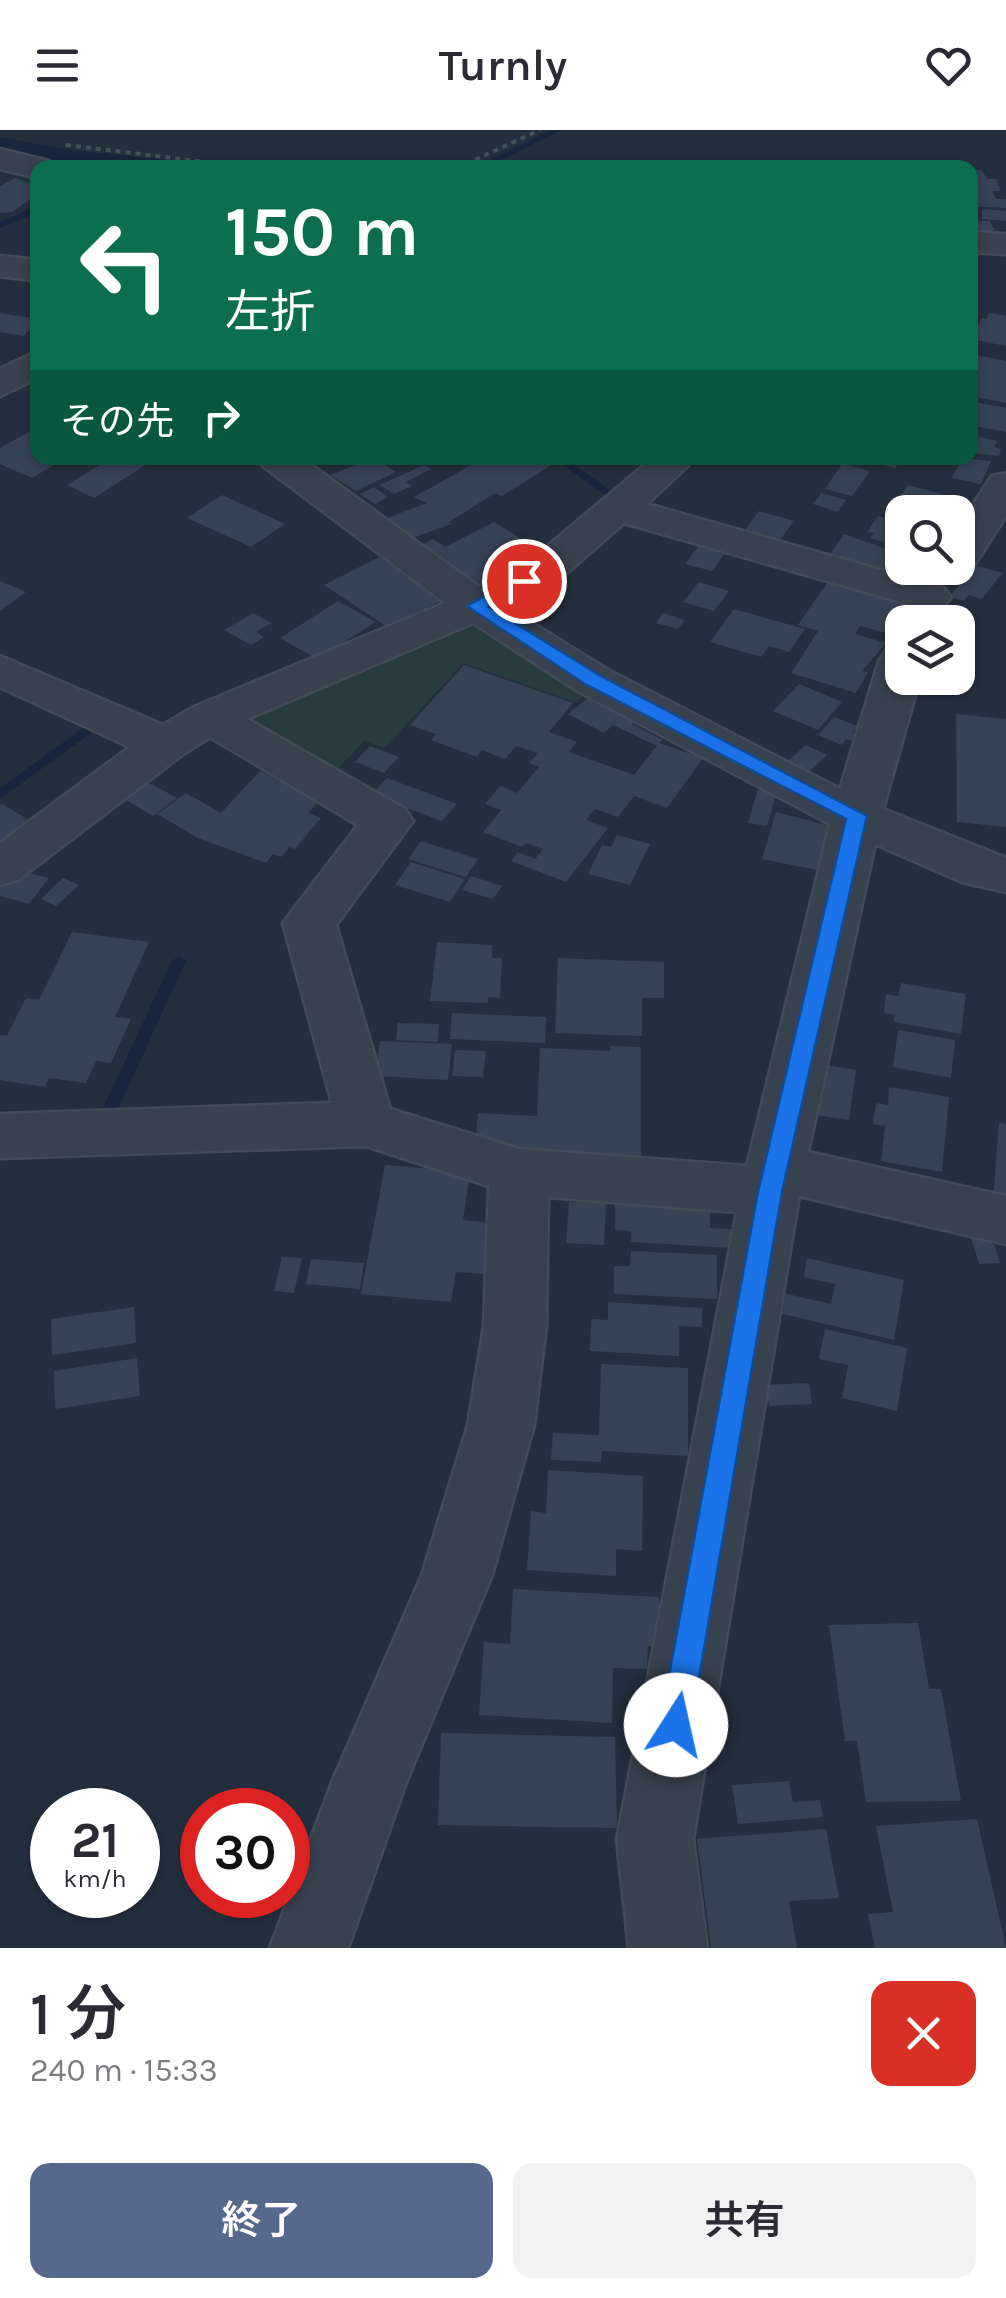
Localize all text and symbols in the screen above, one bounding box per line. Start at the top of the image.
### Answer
icon: menu [30,38,85,93]
icon: heart [921,38,976,93]
text: Turnly [439,39,567,91]
text: 150 m [225,191,419,273]
icon: left [60,200,190,330]
text: 左折 [225,286,315,338]
icon: right [194,390,249,445]
text: その先 [60,399,174,444]
map controls [885,495,975,695]
button: search [885,495,975,585]
pin [482,539,567,624]
icon: arrive [497,554,552,609]
button: layers [885,605,975,695]
position arrow [624,1673,728,1777]
speed limit sign: 30 [180,1788,310,1918]
text: 21 [71,1811,119,1870]
text: km/h [63,1864,127,1893]
text: 1 分 [30,1979,126,2049]
button: close [871,1981,976,2086]
text: 240 m · 15:33 [30,2052,218,2089]
button: 終了 [30,2163,493,2278]
button: 共有 [513,2163,976,2278]

